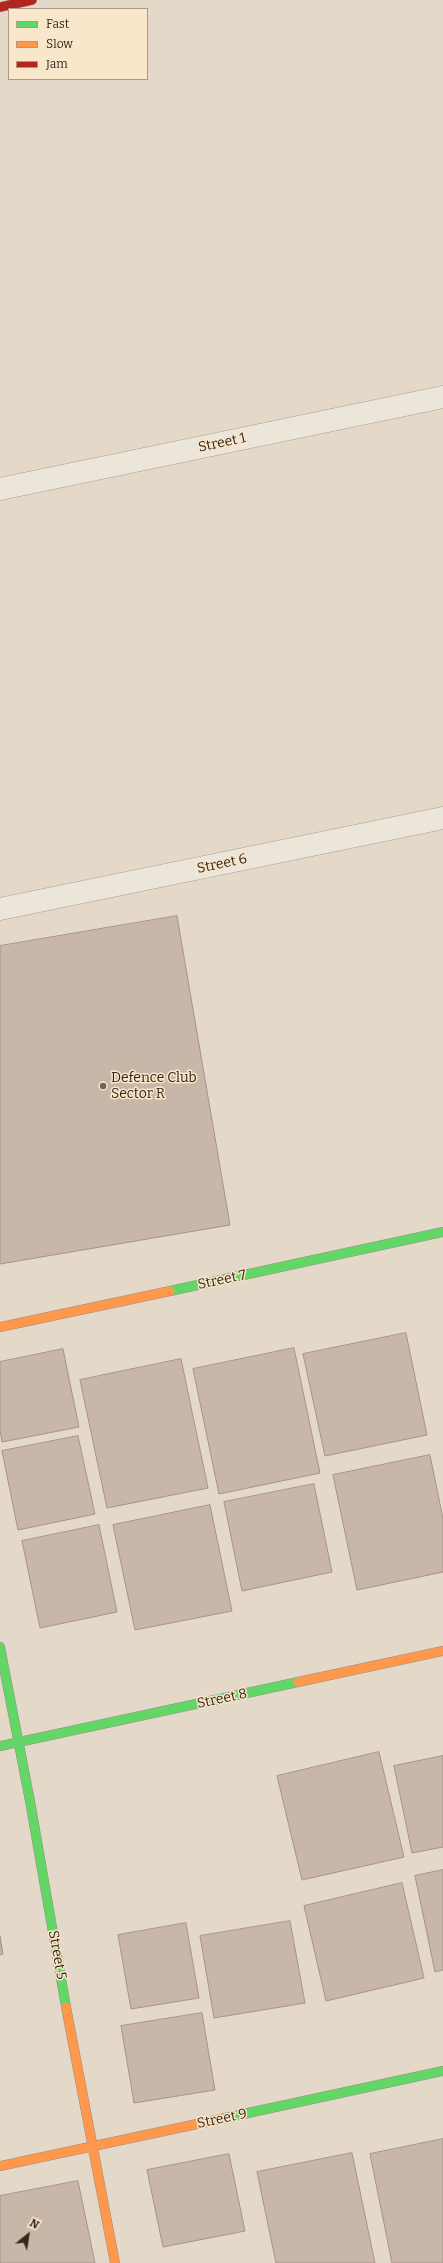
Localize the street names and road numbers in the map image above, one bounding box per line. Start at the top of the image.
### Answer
street label: Street 1 [197,430,247,456]
street label: Street 6 [196,851,248,877]
street label: Street 7 [196,1267,248,1293]
street label: Street 8 [195,1686,249,1712]
street label: Street 5 [44,1929,70,1981]
street label: Street 9 [196,2106,248,2132]

